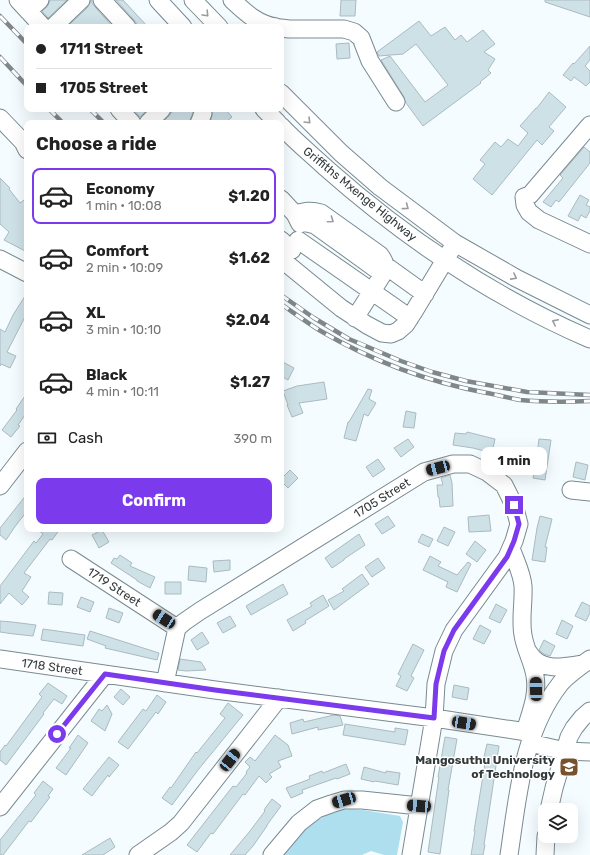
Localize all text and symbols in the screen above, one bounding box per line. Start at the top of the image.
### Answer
one-way arrow [201,9,208,16]
text: 1711 Street [60,40,143,58]
text: 1705 Street [60,79,148,97]
one-way arrow [303,116,311,124]
text: Choose a ride [36,133,157,155]
street label: Griffiths Mxenge Highway [300,144,420,244]
icon: car [38,178,74,214]
text: Economy [86,180,155,198]
text: $1.20 [228,187,270,205]
text: 1 min · 10:08 [86,198,162,213]
one-way arrow [401,202,408,209]
one-way arrow [327,215,334,223]
icon: car [38,240,74,276]
text: Comfort [86,242,149,260]
text: $1.62 [229,249,270,267]
text: 2 min · 10:09 [86,260,163,275]
one-way arrow [510,273,518,280]
icon: car [38,302,74,338]
text: XL [86,304,105,322]
text: $2.04 [226,311,270,329]
one-way arrow [552,319,559,327]
text: 3 min · 10:10 [86,322,161,337]
icon: car [38,364,74,400]
text: Black [86,366,127,384]
text: $1.27 [230,373,270,391]
text: 4 min · 10:11 [86,384,159,399]
icon: cash [36,427,58,449]
text: Cash [68,429,103,447]
text: 390 m [233,431,272,446]
callout: 1 min [481,447,547,475]
text: 1 min [497,453,531,468]
car [425,459,451,477]
street label: 1705 Street [351,475,413,521]
button: Confirm [36,478,272,524]
route end [505,496,523,514]
street label: 1719 Street [85,564,144,610]
car [151,607,177,631]
street label: 1718 Street [20,656,84,678]
car [530,677,542,701]
car [451,715,477,731]
route start [48,725,66,743]
car [218,747,242,773]
place label: Mangosuthu University of Technology [415,753,555,781]
school or university icon: Mangosuthu University of Technology [558,756,580,778]
car [331,791,357,809]
car [407,799,431,813]
map controls [538,803,578,843]
button: layers [538,803,578,843]

